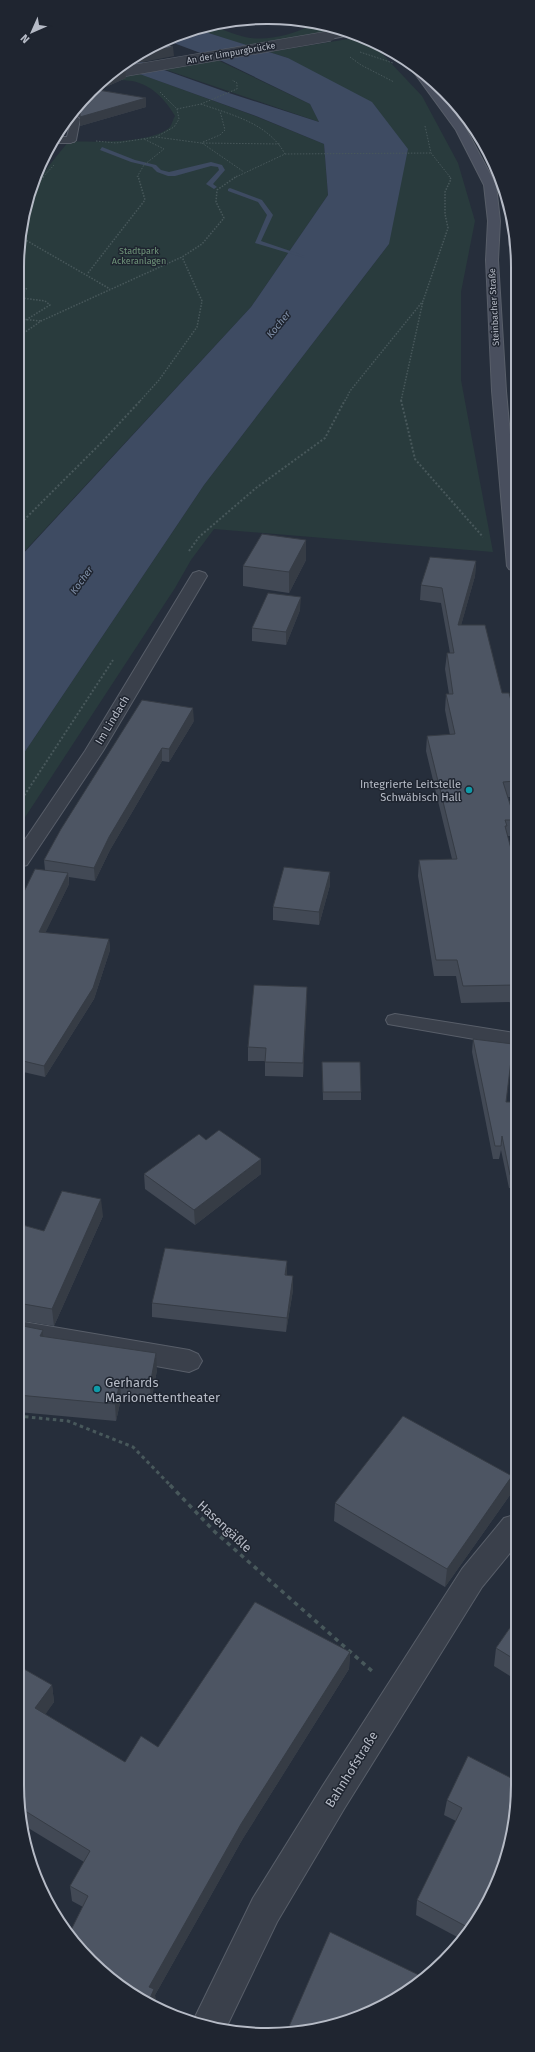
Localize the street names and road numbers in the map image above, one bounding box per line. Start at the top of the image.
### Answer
street label: An der Limpurgbrücke [186,40,276,66]
street label: Steinbacher Straße [487,268,501,346]
street label: Im Lindach [93,693,132,747]
street label: Hasengäßle [194,1497,255,1555]
street label: Bahnhofstraße [322,1728,381,1810]

